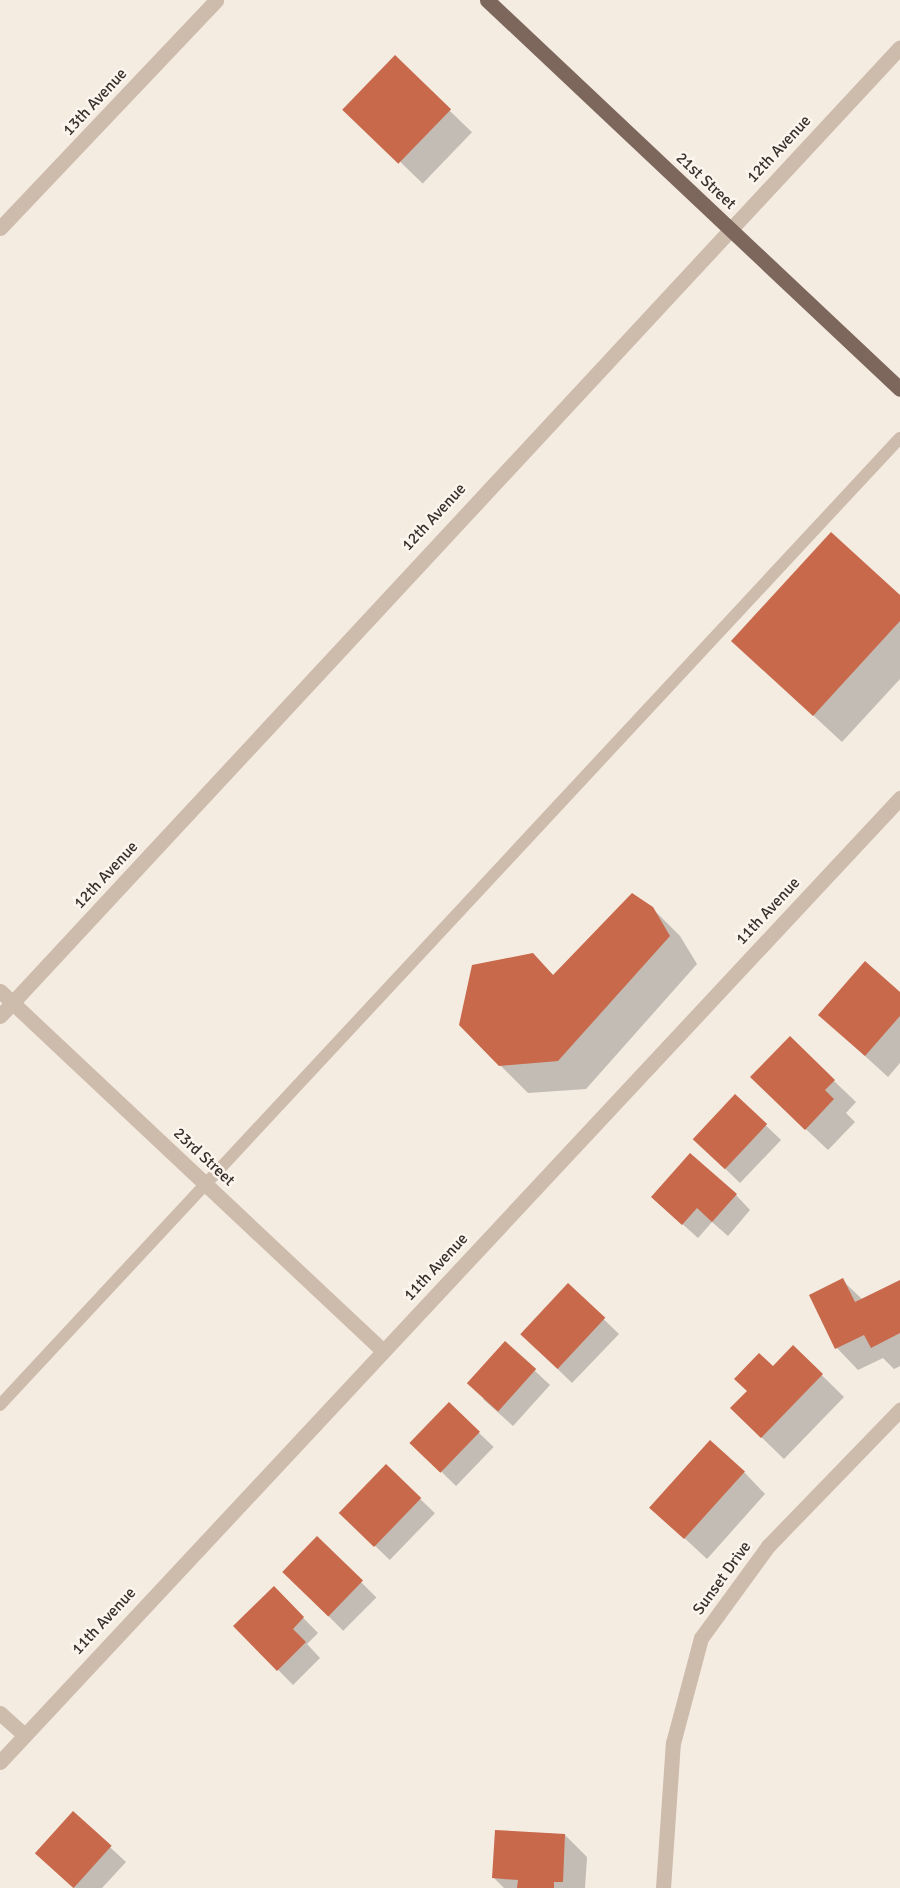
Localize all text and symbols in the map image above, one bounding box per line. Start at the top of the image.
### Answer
street label: 13th Avenue [59,64,131,140]
street label: 12th Avenue [743,111,815,187]
street label: 21st Street [672,148,740,214]
street label: 12th Avenue [398,479,470,555]
street label: 12th Avenue [70,837,142,913]
street label: 11th Avenue [732,873,804,949]
street label: 23rd Street [169,1124,239,1190]
street label: 11th Avenue [400,1229,472,1305]
street label: Sunset Drive [689,1537,755,1619]
street label: 11th Avenue [68,1583,140,1659]

